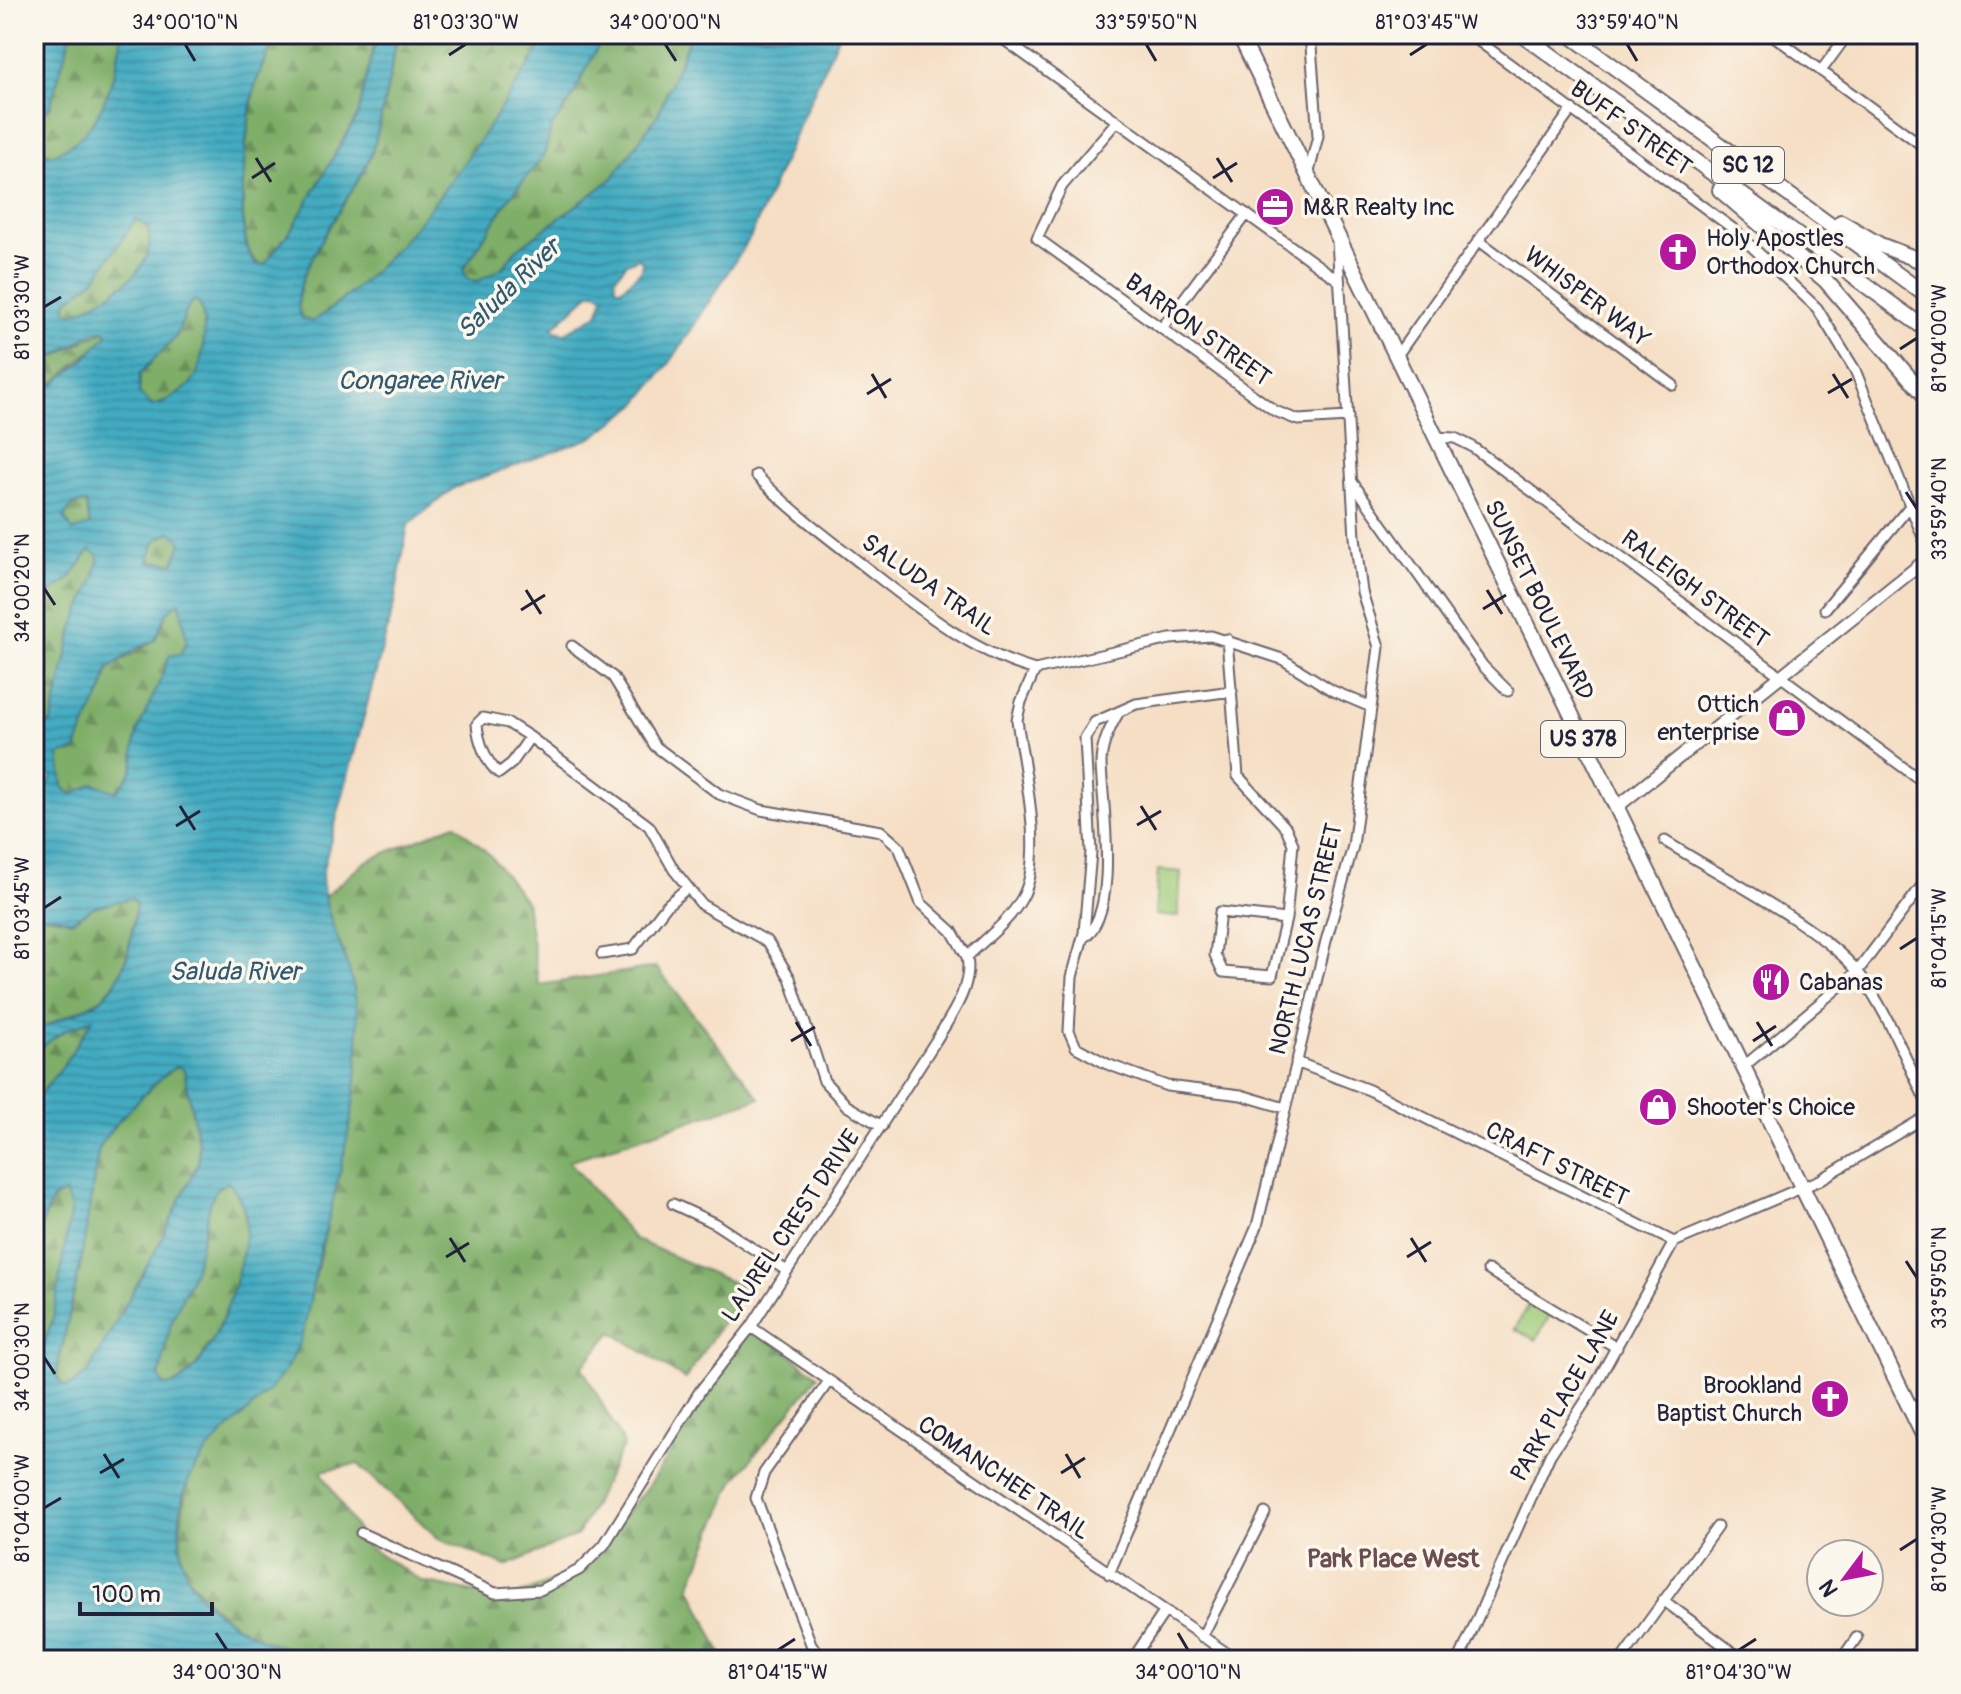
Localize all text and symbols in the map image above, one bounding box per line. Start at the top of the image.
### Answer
text: 34°00'10"N [132,10,238,35]
text: 81°03'30"W [413,10,519,35]
text: 34°00'00"N [609,10,721,35]
text: 33°59'50"N [1095,10,1197,35]
text: 81°03'45"W [1375,10,1479,35]
text: 33°59'40"N [1575,10,1679,35]
street label: BUFF STREET [1565,74,1697,182]
road number: SC 12 [1712,147,1784,183]
office icon: M&R Realty Inc [1254,186,1296,228]
place label: M&R Realty Inc [1303,193,1455,222]
place label: Holy Apostles Orthodox Church [1706,224,1875,281]
water label: Saluda River [451,229,570,346]
church icon: Holy Apostles Orthodox Church [1657,231,1699,273]
street label: WHISPER WAY [1518,240,1656,354]
text: 81°03'30"W [10,254,35,360]
street label: BARRON STREET [1119,267,1277,393]
text: 81°04'00"W [1927,284,1952,392]
water label: Congaree River [338,365,506,397]
text: 33°59'40"N [1927,457,1952,561]
street label: SUNSET BOULEVARD [1478,495,1600,705]
street label: RALEIGH STREET [1615,524,1775,654]
street label: SALUDA TRAIL [856,528,1002,642]
text: 34°00'20"N [10,533,35,643]
place label: Ottich enterprise [1658,690,1759,747]
shop icon: Ottich enterprise [1766,697,1808,739]
road number: US 378 [1541,721,1625,757]
street label: NORTH LUCAS STREET [1263,820,1349,1058]
text: 81°03'45"W [10,856,35,960]
text: 81°04'15"W [1927,888,1952,988]
water label: Saluda River [169,956,304,988]
restaurant icon: Cabanas [1750,961,1792,1003]
place label: Cabanas [1799,968,1883,997]
shop icon: Shooter's Choice [1637,1086,1679,1128]
place label: Shooter's Choice [1686,1093,1855,1122]
street label: CRAFT STREET [1481,1115,1633,1213]
street label: LAUREL CREST DRIVE [716,1124,866,1328]
text: 33°59'50"N [1927,1227,1952,1329]
text: 34°00'30"N [10,1302,35,1412]
street label: PARK PLACE LANE [1504,1305,1626,1487]
place label: Brookland Baptist Church [1656,1371,1802,1428]
church icon: Brookland Baptist Church [1809,1378,1851,1420]
street label: COMANCHEE TRAIL [912,1410,1096,1546]
text: 81°04'00"W [10,1454,35,1562]
text: 81°04'30"W [1927,1486,1952,1592]
north arrow [1805,1538,1885,1618]
district label: Park Place West [1307,1543,1480,1575]
scale bar [80,1566,212,1616]
text: N [1813,1574,1845,1602]
text: 100 m [92,1580,161,1609]
text: 34°00'30"N [172,1660,282,1685]
text: 81°04'15"W [728,1660,828,1685]
text: 34°00'10"N [1135,1660,1241,1685]
text: 81°04'30"W [1686,1660,1792,1685]

